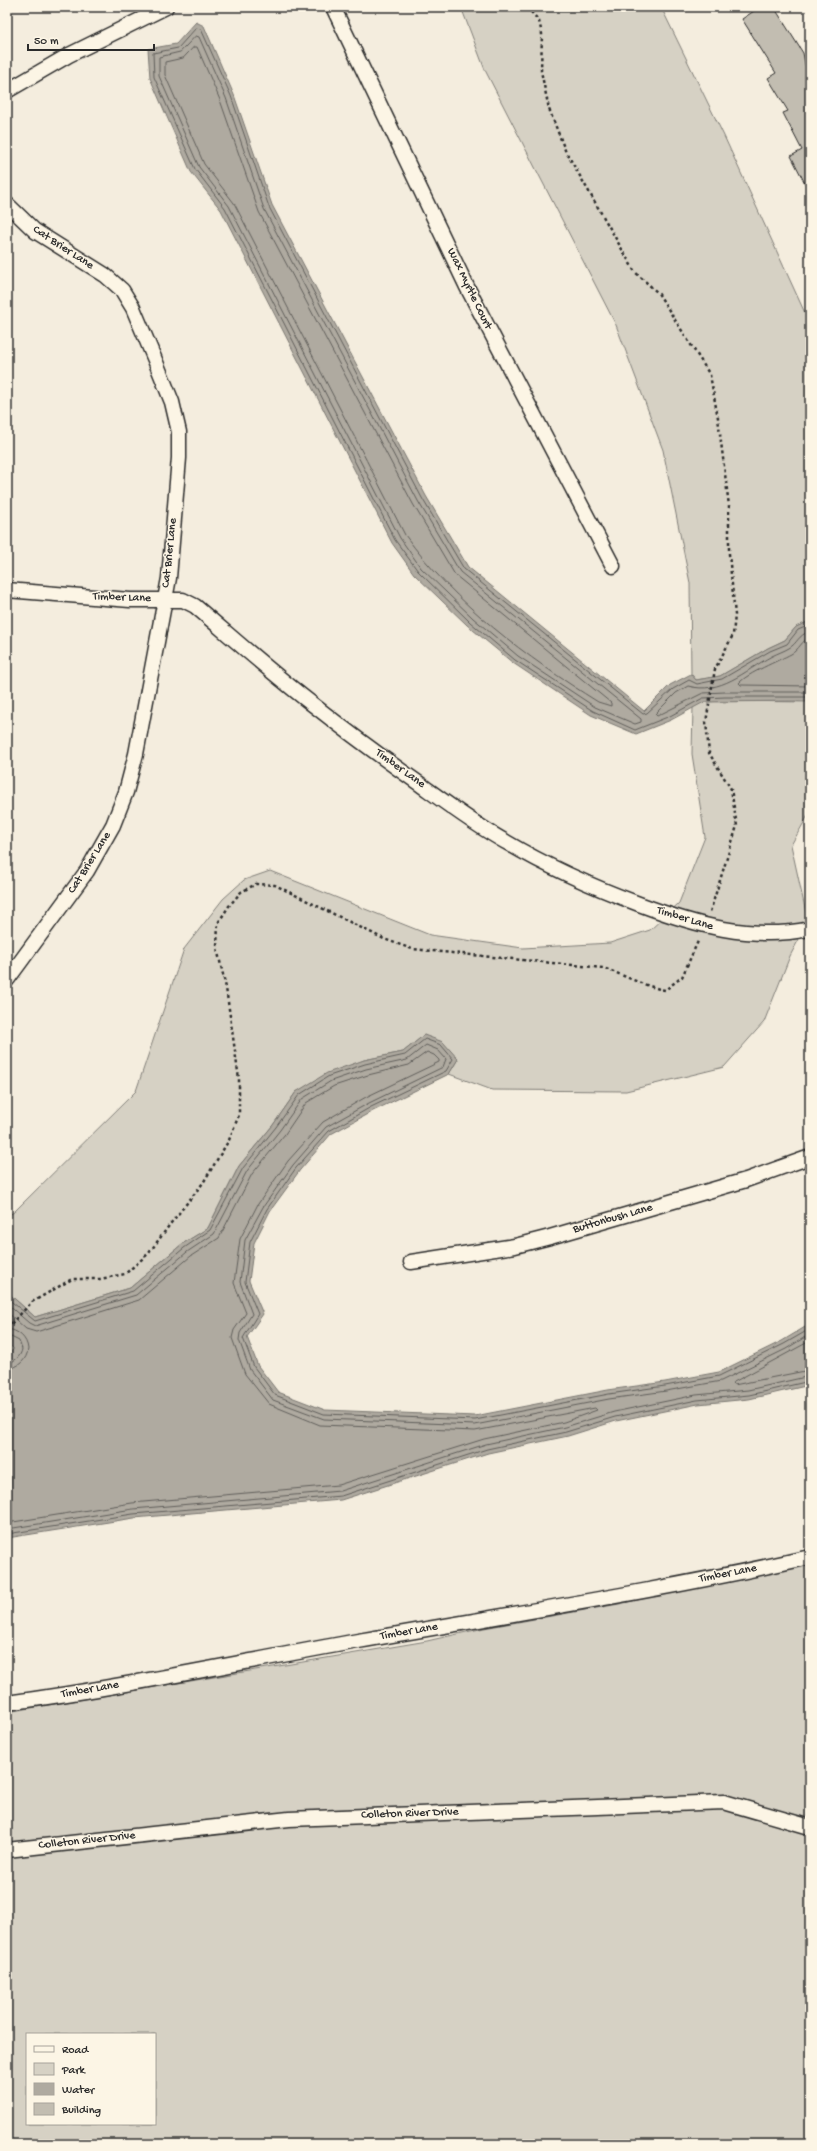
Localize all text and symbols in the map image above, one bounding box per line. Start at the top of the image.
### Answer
scale bar [28,26,154,52]
text: 50 m [34,35,59,49]
street label: Cat Brier Lane [30,223,97,273]
street label: Wax Myrtle Court [443,246,495,333]
street label: Cat Brier Lane [159,517,181,589]
street label: Timber Lane [92,590,152,606]
street label: Timber Lane [371,746,428,792]
street label: Cat Brier Lane [65,829,115,896]
street label: Timber Lane [654,903,716,934]
street label: Buttonbush Lane [571,1201,655,1237]
street label: Timber Lane [697,1561,759,1587]
street label: Timber Lane [378,1620,440,1644]
street label: Timber Lane [59,1678,121,1702]
street label: Colleton River Drive [361,1805,460,1823]
street label: Colleton River Drive [38,1829,137,1853]
legend [26,2033,156,2125]
text: Road [62,2044,89,2058]
text: Park [61,2064,87,2078]
text: Water [62,2084,96,2098]
text: Building [61,2104,101,2118]

